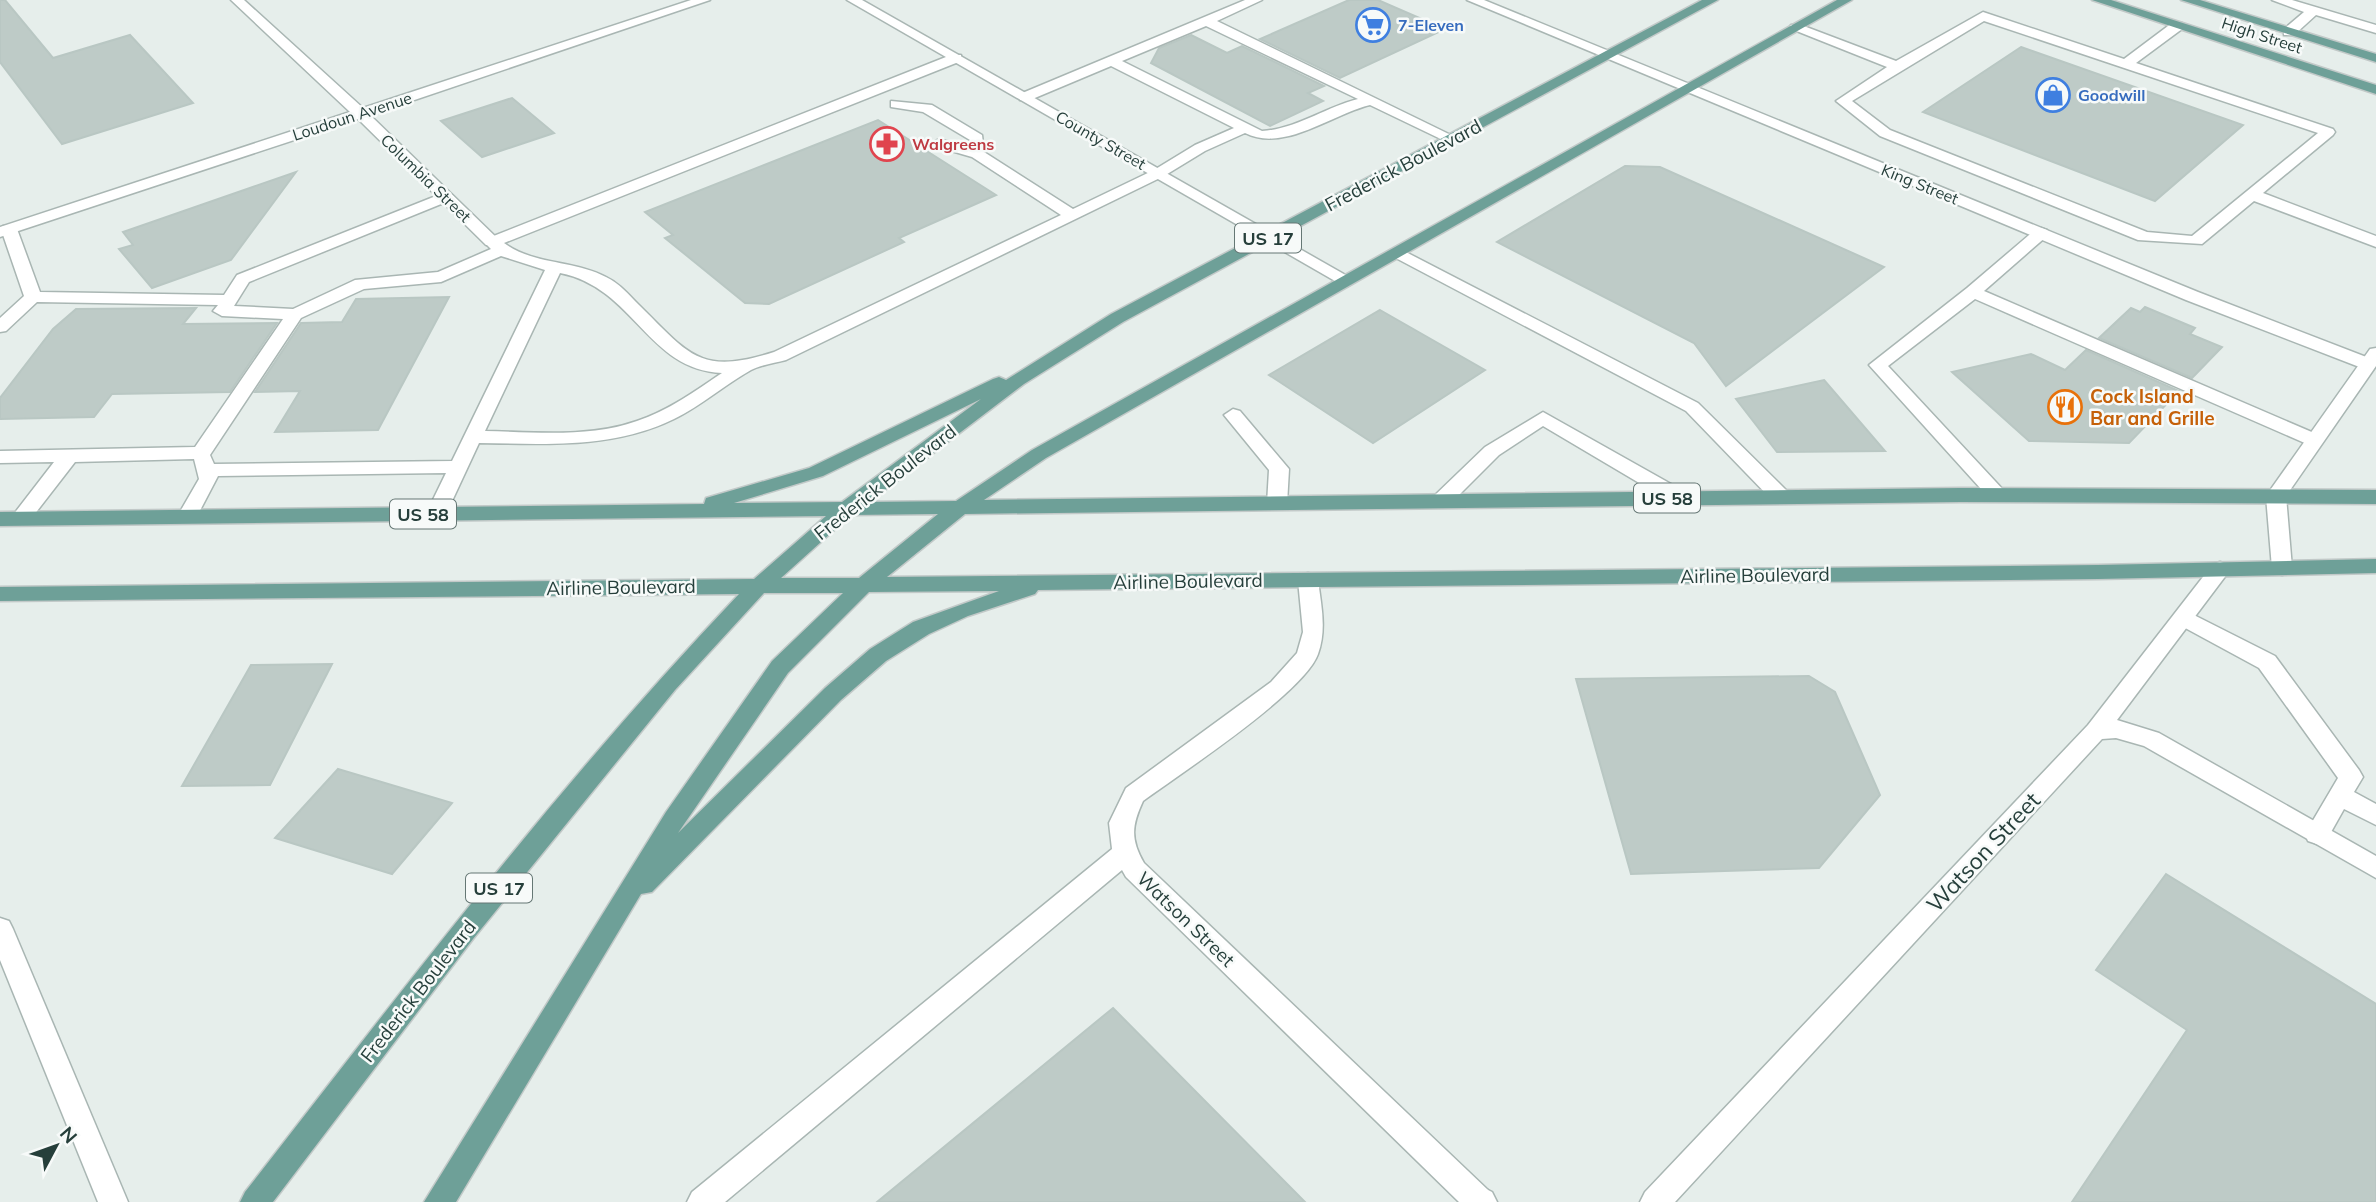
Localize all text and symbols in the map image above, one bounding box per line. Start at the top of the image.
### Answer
supermarket icon: 7-Eleven [1354,6,1392,44]
street label: High Street [2219,13,2305,58]
place label: 7-Eleven [1398,15,1464,35]
shop icon: Goodwill [2034,76,2072,114]
place label: Goodwill [2078,85,2145,105]
street label: Loudoun Avenue [290,87,414,145]
street label: County Street [1052,106,1150,174]
street label: Frederick Boulevard [1321,114,1485,216]
pharmacy icon: Walgreens [868,125,906,163]
street label: Columbia Street [377,130,476,226]
place label: Walgreens [912,134,994,154]
street label: King Street [1879,159,1962,209]
road number: US 17 [1235,224,1301,252]
place label: Cock Island Bar and Grille [2090,384,2215,430]
restaurant icon: Cock Island Bar and Grille [2046,388,2084,426]
street label: Frederick Boulevard [809,419,961,545]
road number: US 58 [1634,484,1700,512]
road number: US 58 [390,500,456,528]
street label: Airline Boulevard [1680,562,1830,588]
street label: Airline Boulevard [1113,568,1263,594]
street label: Airline Boulevard [546,574,696,600]
street label: Watson Street [1920,786,2046,918]
street label: Watson Street [1132,866,1240,972]
road number: US 17 [466,874,532,903]
street label: Frederick Boulevard [355,915,481,1067]
north arrow [21,1111,91,1181]
text: N [55,1122,83,1148]

